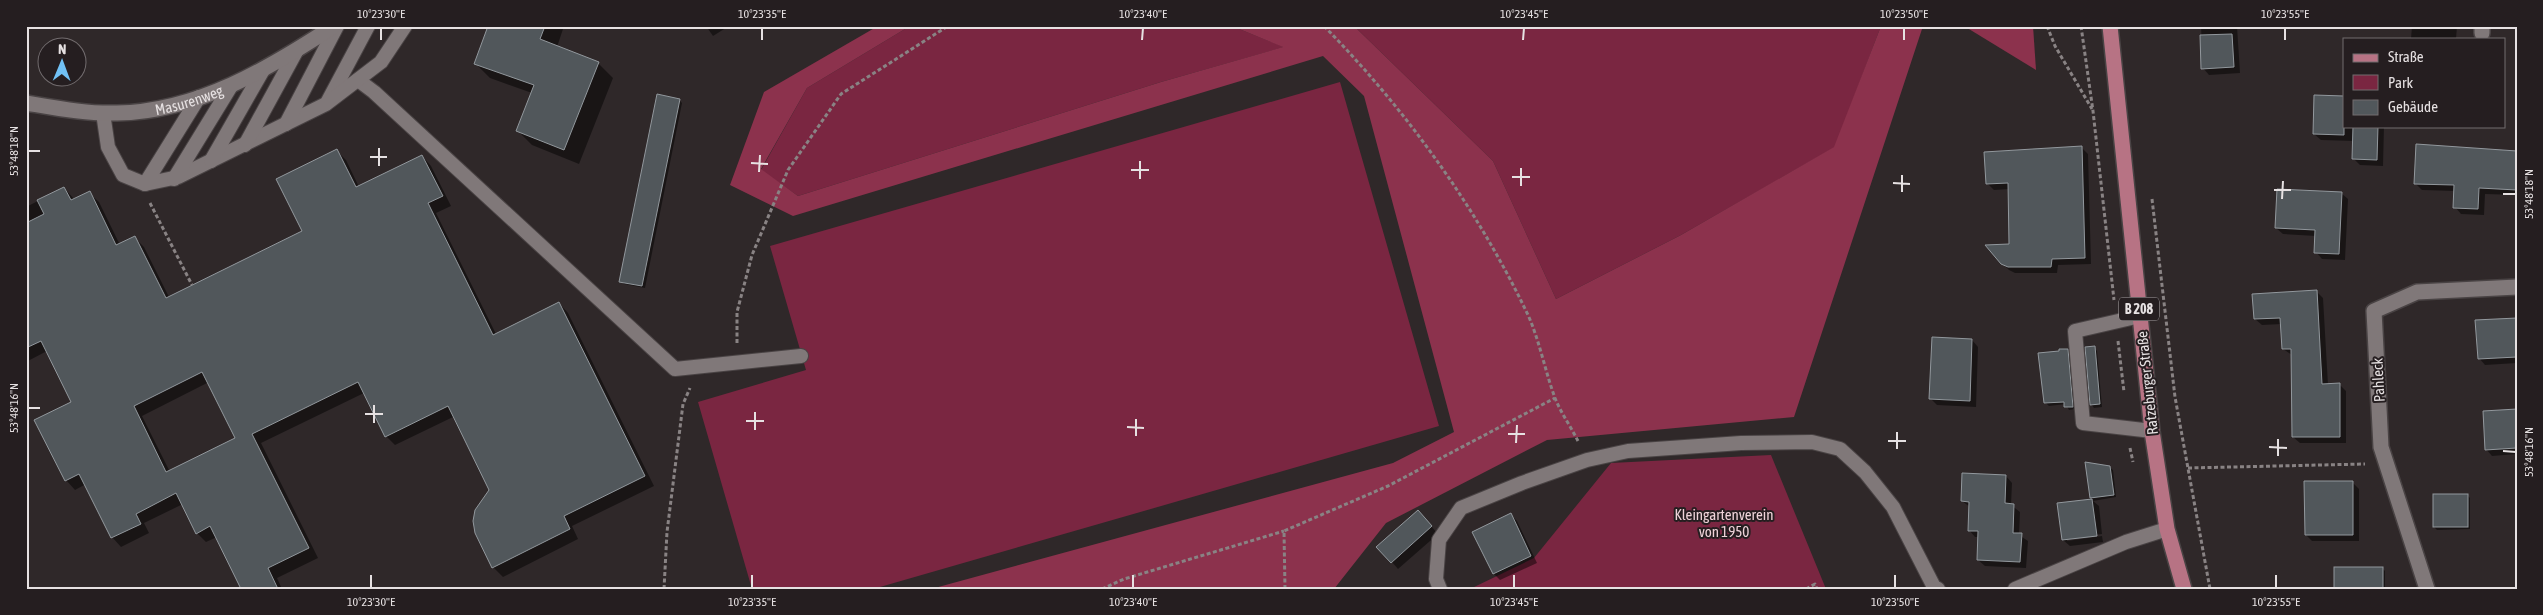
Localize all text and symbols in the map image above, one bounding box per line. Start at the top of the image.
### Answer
text: 10°23'30"E [357,7,405,21]
text: 10°23'35"E [738,7,786,21]
text: 10°23'40"E [1119,7,1167,21]
text: 10°23'45"E [1500,7,1548,21]
text: 10°23'50"E [1880,7,1928,21]
text: 10°23'55"E [2261,7,2309,21]
north arrow [38,38,88,88]
legend [2343,38,2506,128]
text: N [58,41,66,57]
text: Straße [2388,48,2424,65]
text: Park [2388,74,2413,91]
street label: Masurenweg [153,81,226,118]
text: Gebäude [2388,98,2438,115]
text: 53°48'18"N [7,126,21,176]
text: 53°48'18"N [2522,169,2536,219]
road number: B 208 [2119,298,2159,320]
street label: Ratzeburger Straße [2133,330,2161,436]
street label: Pahleck [2368,357,2388,402]
text: 53°48'16"N [7,383,21,433]
text: 53°48'16"N [2522,427,2536,477]
park label: Kleingartenverein von 1950 [1674,506,1774,540]
text: 10°23'30"E [347,595,395,609]
text: 10°23'35"E [728,595,776,609]
text: 10°23'40"E [1109,595,1157,609]
text: 10°23'45"E [1490,595,1538,609]
text: 10°23'50"E [1871,595,1919,609]
text: 10°23'55"E [2252,595,2300,609]

